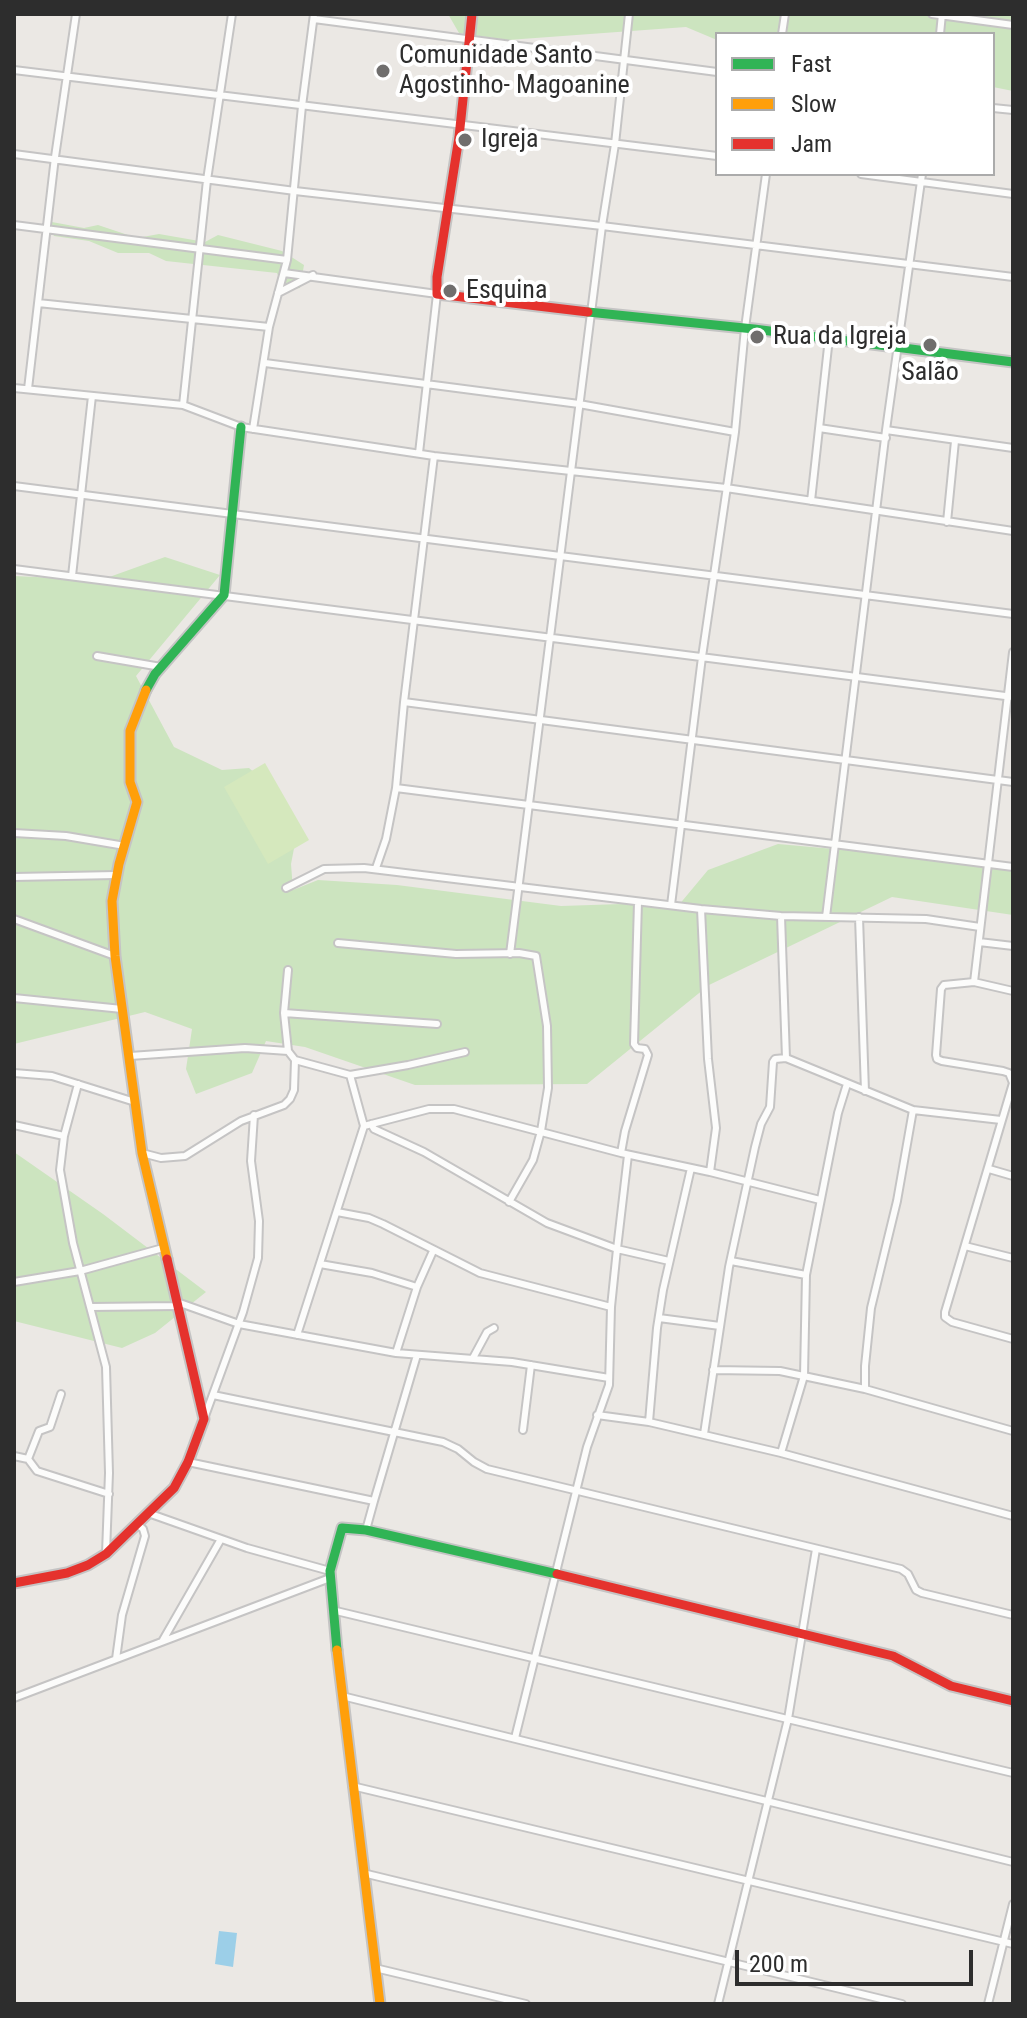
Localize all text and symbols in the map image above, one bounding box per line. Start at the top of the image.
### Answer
legend [715,32,995,176]
place label: Comunidade Santo Agostinho- Magoanine [399,40,630,102]
text: Fast [791,50,832,78]
marker: Comunidade Santo Agostinho- Magoanine [374,62,392,80]
text: Slow [791,90,837,118]
place label: Igreja [481,124,538,156]
text: Jam [791,130,832,158]
marker: Igreja [456,131,474,149]
place label: Esquina [466,275,547,307]
marker: Esquina [441,282,459,300]
place label: Rua da Igreja [773,321,907,353]
marker: Rua da Igreja [748,328,766,346]
marker: Salão [921,336,939,354]
place label: Salão [901,357,959,389]
scale bar [739,1934,977,1984]
text: 200 m [749,1950,808,1978]

